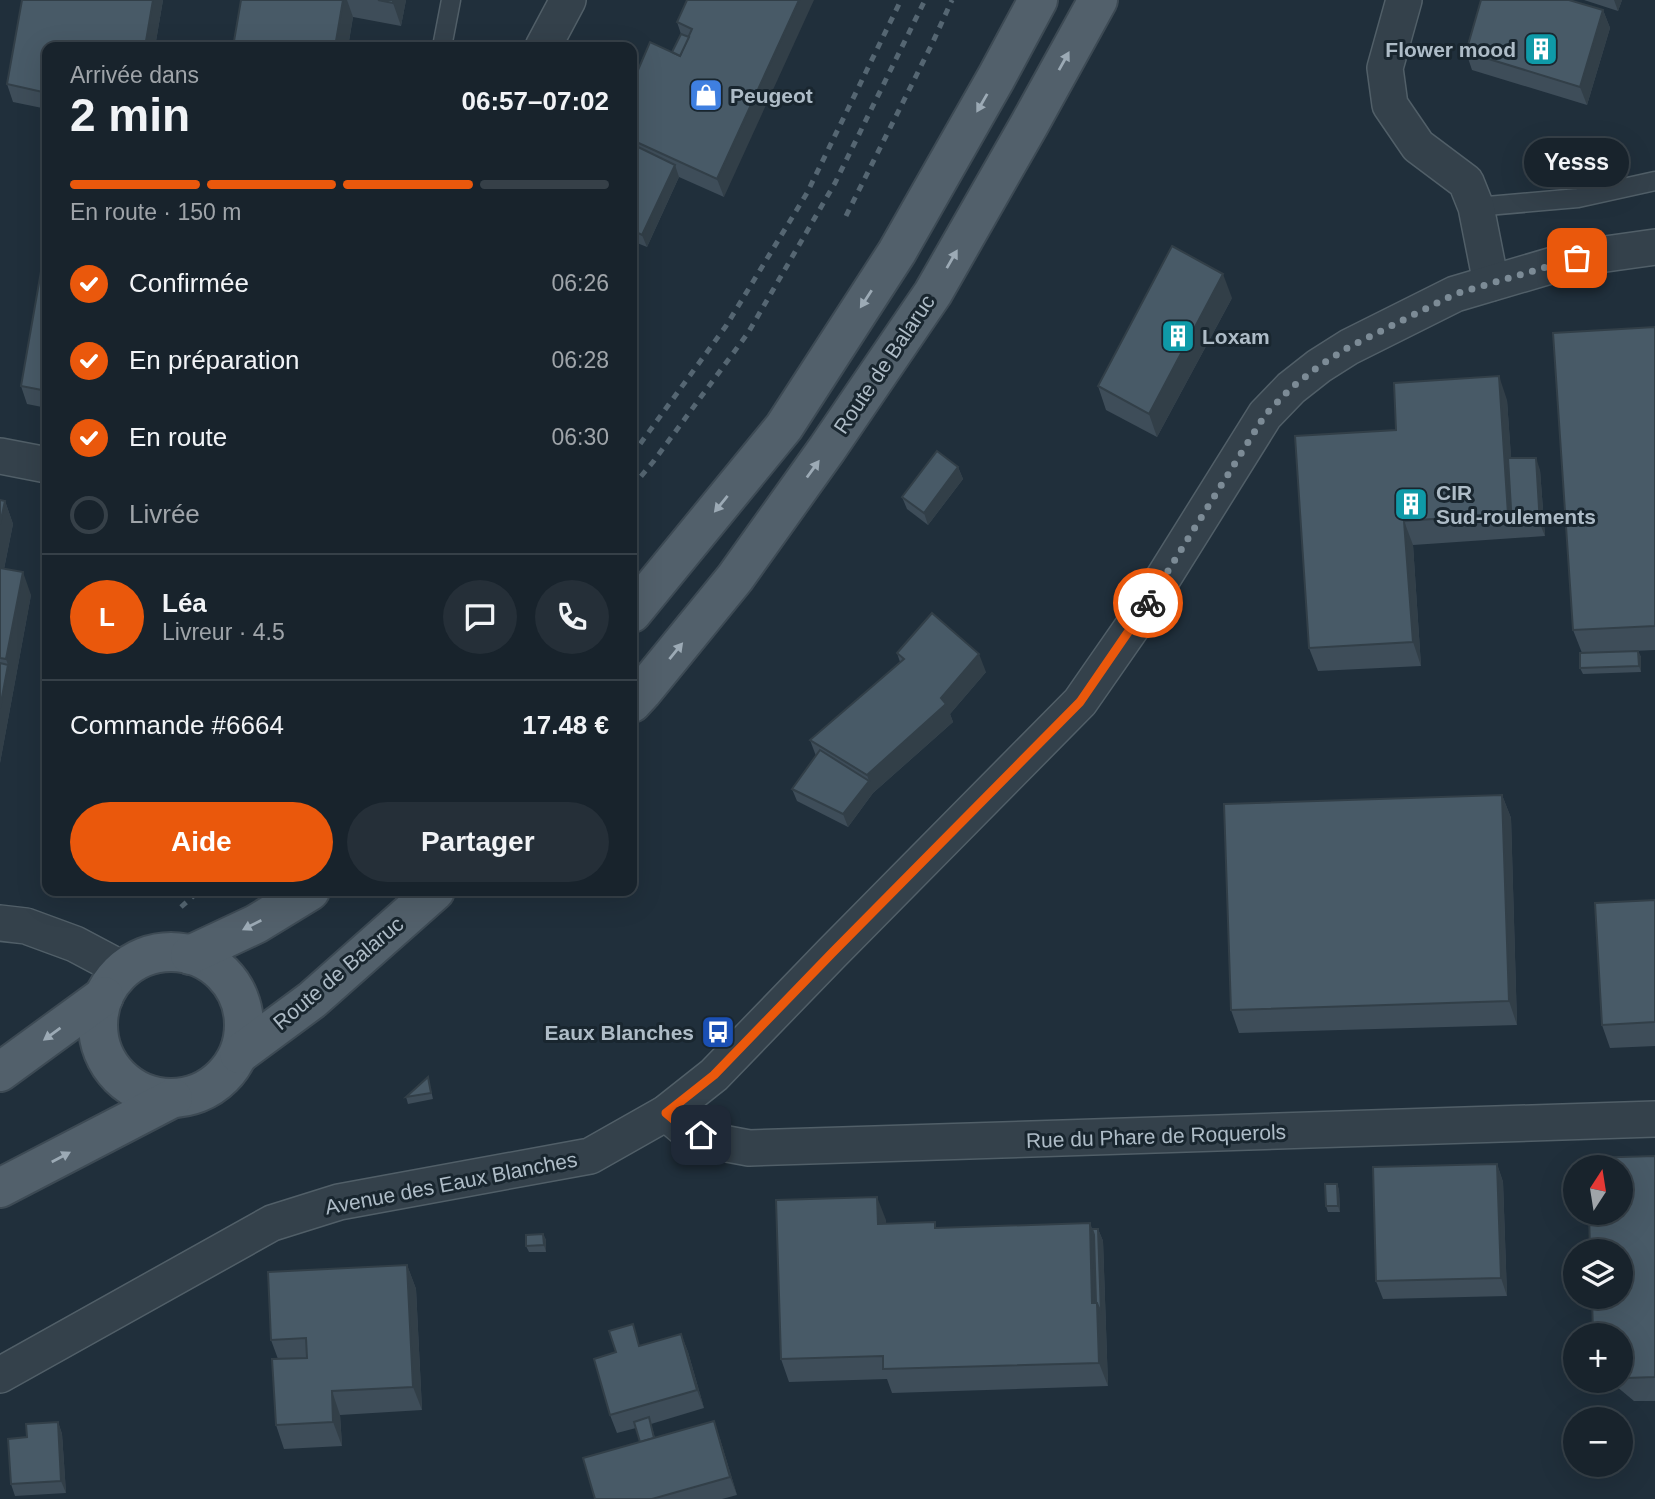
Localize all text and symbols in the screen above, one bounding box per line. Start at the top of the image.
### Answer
building icon: Flower mood [1522,30,1560,68]
place label: Flower mood [1385,38,1516,61]
one-way arrow [1058,52,1070,71]
text: Arrivée dans [70,62,199,88]
shop icon: Peugeot [687,76,725,114]
place label: Peugeot [730,84,813,107]
text: 06:57–07:02 [462,86,609,116]
text: 2 min [70,89,190,141]
one-way arrow [976,93,988,113]
callout: Yesss [1524,139,1630,188]
text: Yesss [1544,149,1609,175]
text: En route · 150 m [70,199,241,225]
pin [1547,228,1607,288]
icon: bag [1558,239,1596,277]
one-way arrow [946,250,958,269]
icon: check [70,265,108,303]
text: Confirmée [129,268,249,298]
text: 06:26 [551,270,609,296]
one-way arrow [860,289,873,309]
street label: Route de Balaruc [829,290,939,438]
building icon: Loxam [1159,317,1197,355]
place label: Loxam [1202,325,1270,348]
icon: check [70,342,108,380]
text: En préparation [129,345,300,375]
text: 06:28 [551,347,609,373]
icon: check [70,419,108,457]
text: En route [129,422,227,452]
text: 06:30 [551,424,609,450]
one-way arrow [806,460,820,478]
place label: CIR Sud-roulements [1436,481,1596,528]
building icon: CIR Sud-roulements [1392,485,1430,523]
one-way arrow [714,496,729,513]
text: Livrée [129,499,200,529]
courier [1113,568,1183,638]
button: chat [443,580,517,654]
button: phone [535,580,609,654]
icon: bike [1129,584,1167,622]
text: Léa [162,588,207,618]
text: L [99,602,115,632]
text: Livreur · 4.5 [162,619,285,645]
one-way arrow [668,642,683,659]
text: Commande #6664 [70,710,284,740]
text: 17.48 € [522,710,609,740]
button: Aide [70,802,333,882]
button: Partager [347,802,609,882]
street label: Route de Balaruc [268,912,408,1034]
one-way arrow [242,920,262,931]
bus stop icon: Eaux Blanches [699,1013,737,1051]
place label: Eaux Blanches [545,1021,694,1044]
one-way arrow [43,1027,61,1041]
pin [671,1105,731,1165]
icon: home [682,1116,720,1154]
street label: Rue du Phare de Roquerols [1026,1120,1286,1152]
street label: Avenue des Eaux Blanches [323,1147,579,1219]
one-way arrow [51,1152,71,1163]
north arrow [1563,1155,1633,1225]
map controls [1563,1155,1633,1477]
button: layers [1563,1239,1633,1309]
button: + [1563,1323,1633,1393]
button: − [1563,1407,1633,1477]

